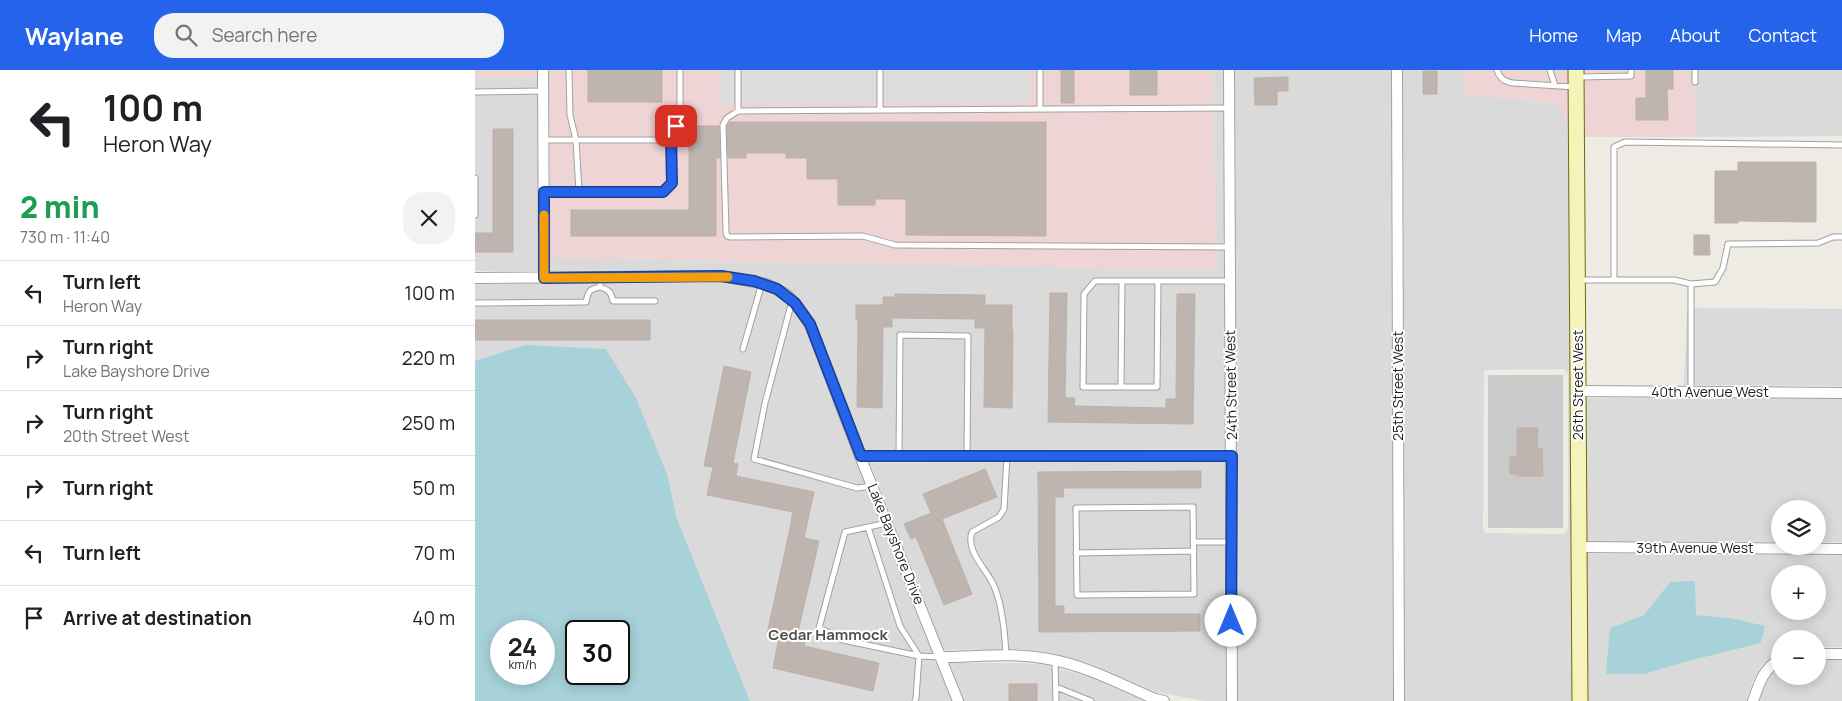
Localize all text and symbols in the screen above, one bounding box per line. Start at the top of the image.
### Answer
search box [154,13,504,58]
text: Waylane [25,19,124,52]
icon: search [172,21,200,49]
text: Search here [212,22,317,48]
text: Home [1529,23,1578,47]
text: Map [1606,23,1642,47]
text: About [1670,23,1720,47]
text: Contact [1748,23,1817,47]
text: 100 m [103,84,203,132]
icon: left [20,90,85,155]
pin [655,105,697,147]
icon: arrive [662,112,690,140]
text: Heron Way [103,129,212,159]
text: 2 min [20,186,100,227]
button: close [403,192,455,244]
text: 730 m · 11:40 [20,226,110,248]
text: Turn left [63,269,141,295]
icon: left [20,279,48,307]
text: 100 m [404,280,455,306]
text: Heron Way [63,295,142,317]
street label: 24th Street West [1220,329,1241,440]
street label: 26th Street West [1568,329,1587,440]
street label: 25th Street West [1388,331,1407,441]
text: Turn right [63,334,153,360]
icon: right [20,344,48,372]
text: 220 m [402,345,455,371]
text: Lake Bayshore Drive [63,360,210,382]
street label: 40th Avenue West [1651,382,1769,401]
text: Turn right [63,399,153,425]
icon: right [20,409,48,437]
text: 250 m [402,410,455,436]
text: 20th Street West [63,425,189,447]
icon: right [20,474,48,502]
text: Turn right [63,475,153,501]
text: 50 m [413,475,455,501]
street label: Lake Bayshore Drive [864,481,929,607]
map controls [1771,500,1826,685]
button: layers [1771,500,1826,555]
street label: 39th Avenue West [1636,538,1754,557]
icon: left [20,539,48,567]
text: Turn left [63,540,141,566]
text: 70 m [414,540,455,566]
button: + [1771,565,1826,620]
position arrow [1204,594,1256,646]
icon: arrive [20,604,48,632]
text: Arrive at destination [63,605,252,631]
text: 40 m [412,605,455,631]
speed limit sign: 30 [565,620,630,685]
district label: Cedar Hammock [768,624,889,645]
text: 24 [508,629,537,664]
button: − [1771,630,1826,685]
text: km/h [509,656,536,673]

